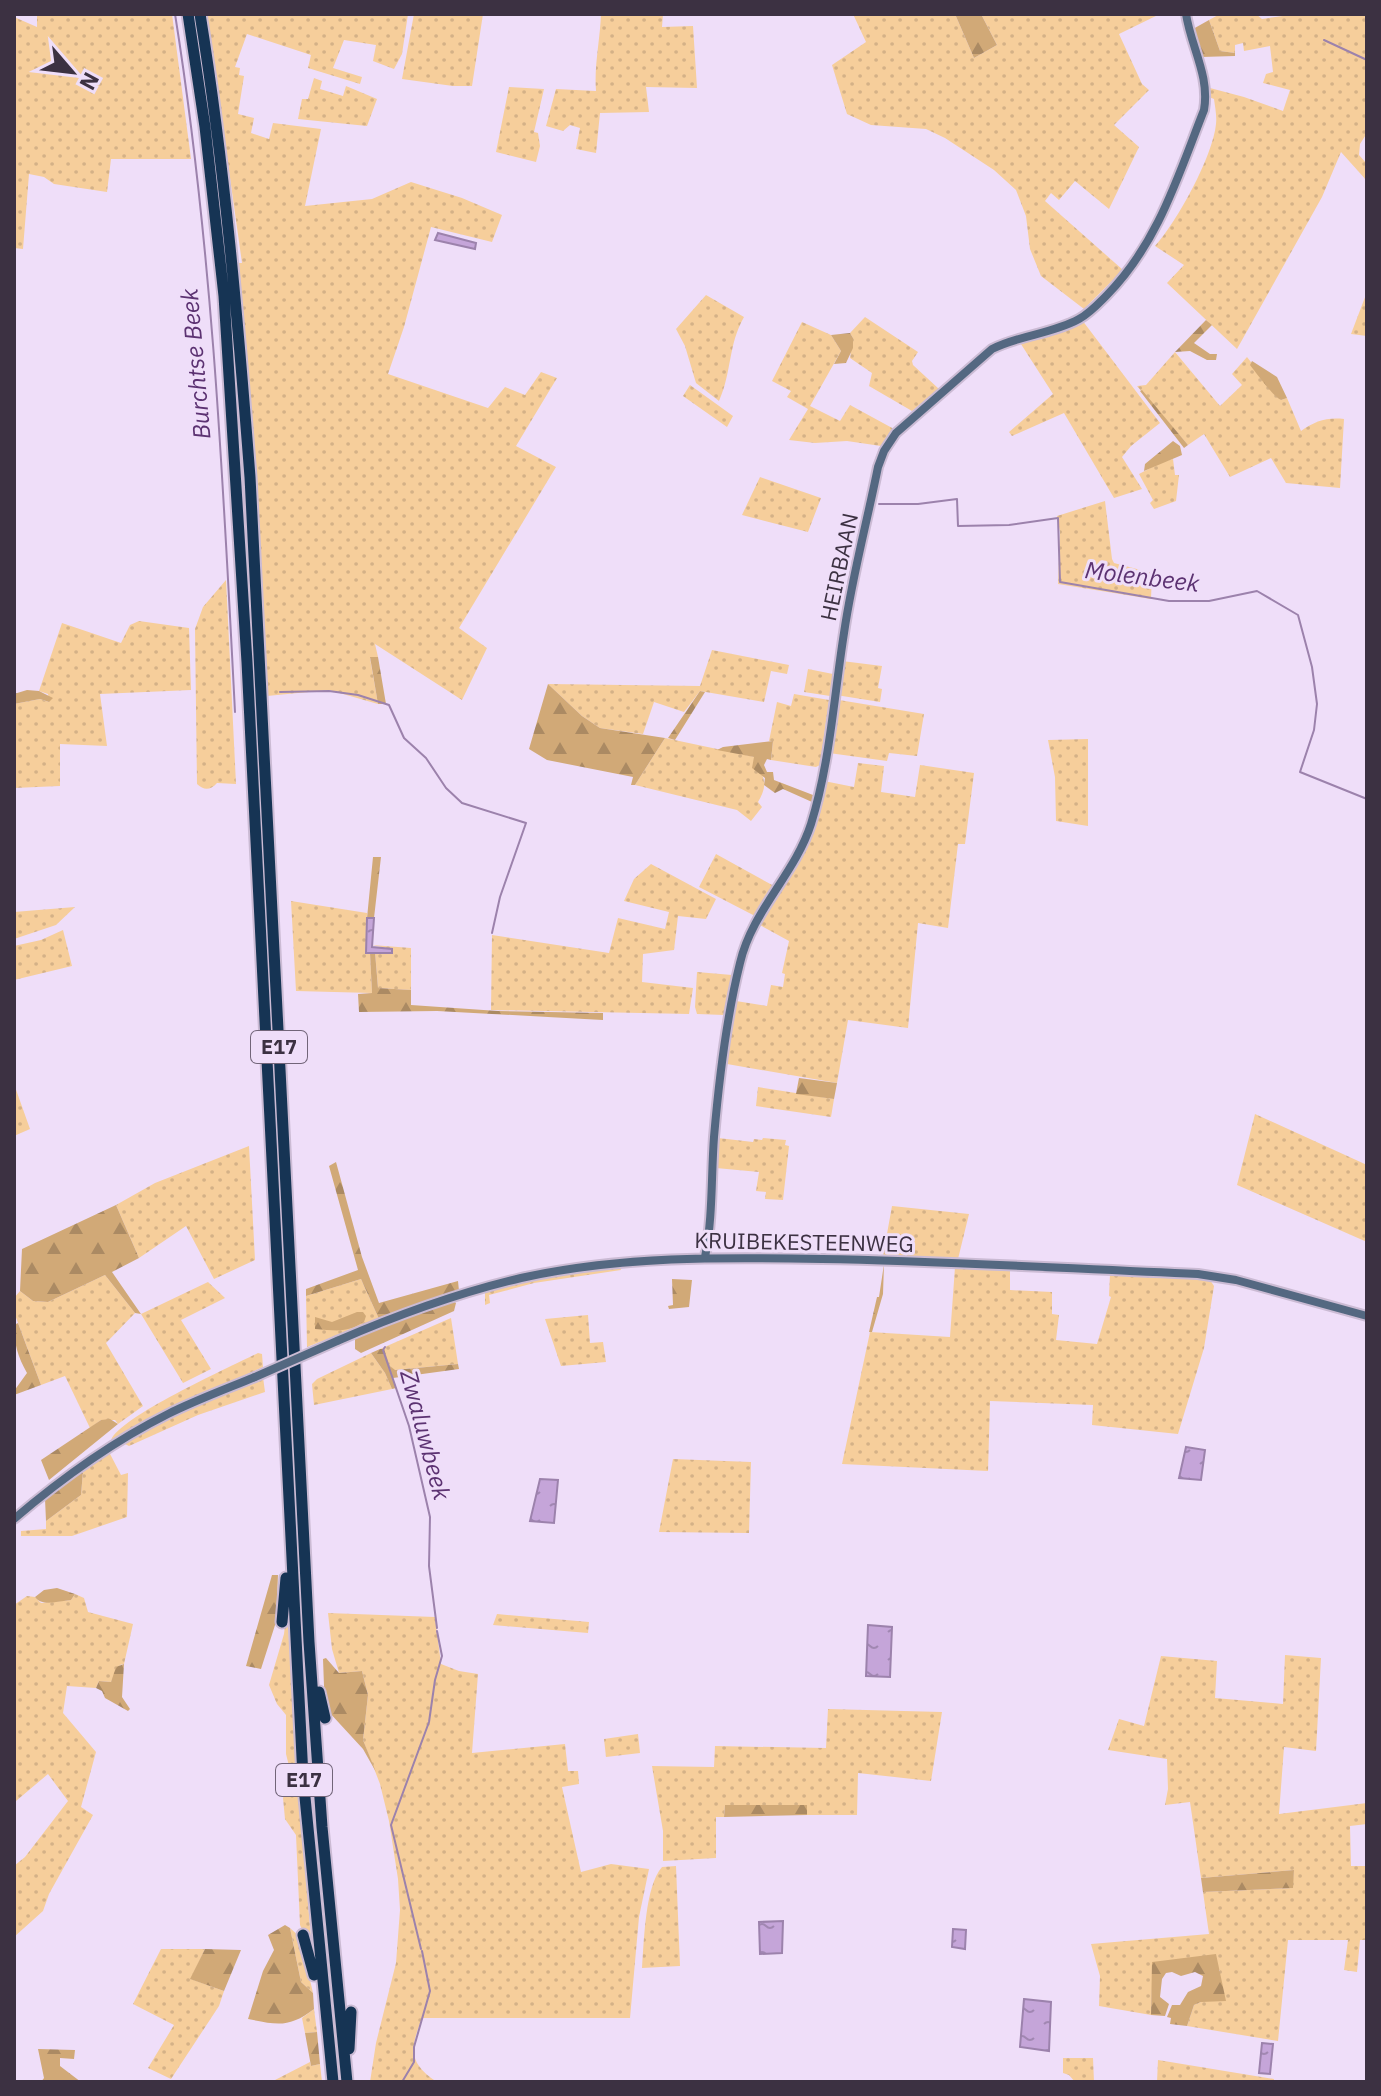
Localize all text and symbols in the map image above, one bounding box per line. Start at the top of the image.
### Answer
north arrow [32,32,112,112]
text: N [74,68,107,95]
water label: Burchtse Beek [172,287,218,441]
street label: HEIRBAAN [813,510,864,623]
water label: Molenbeek [1083,553,1202,599]
road number: E17 [251,1031,307,1063]
street label: KRUIBEKESTEENWEG [694,1225,914,1258]
water label: Zwaluwbeek [393,1365,459,1504]
road number: E17 [276,1764,332,1796]

